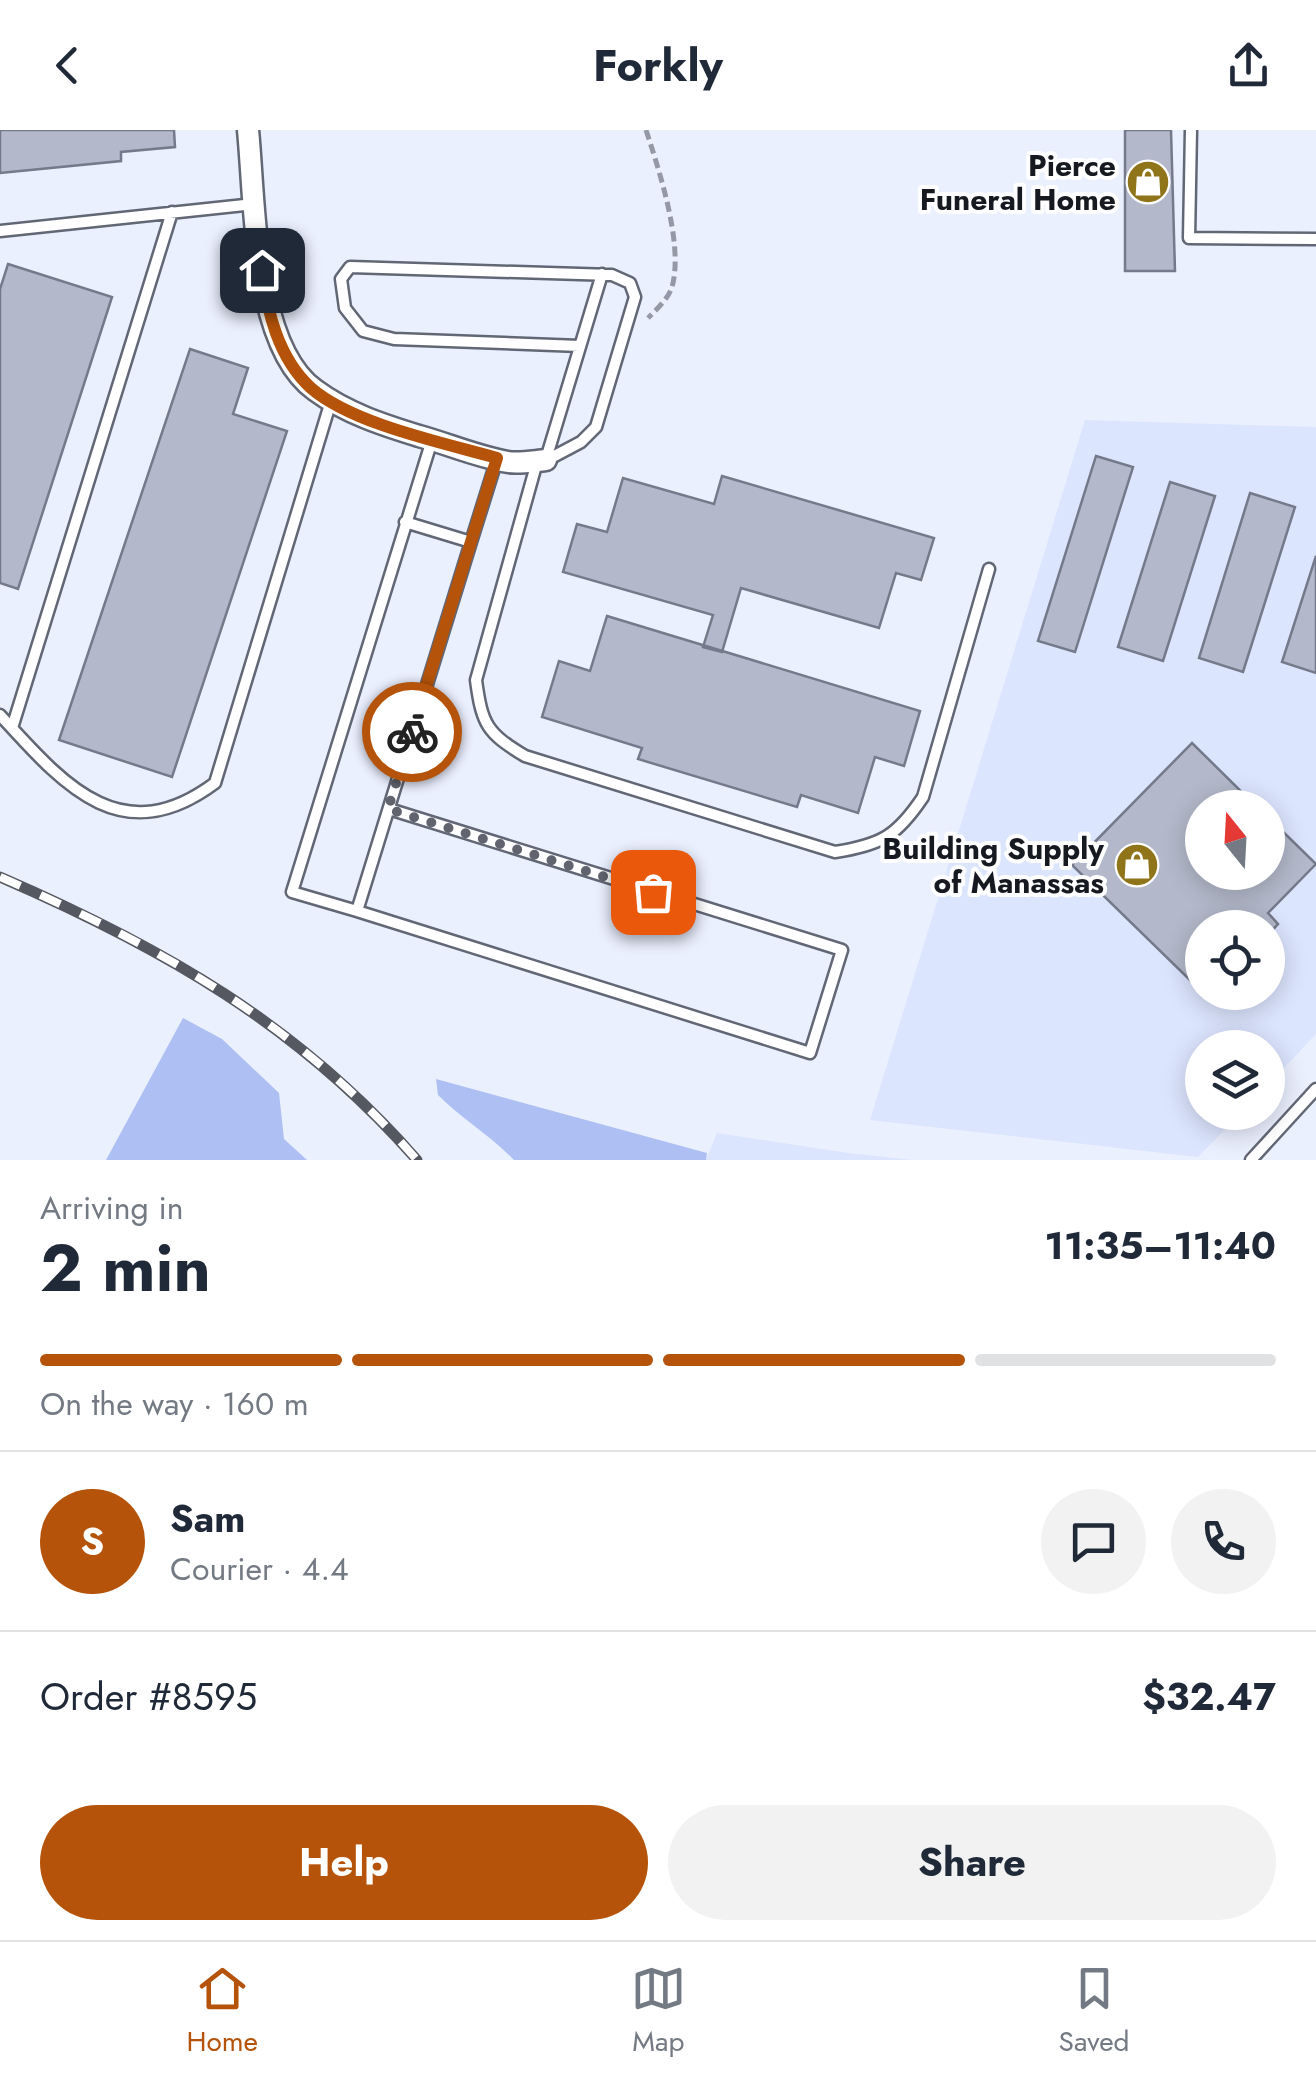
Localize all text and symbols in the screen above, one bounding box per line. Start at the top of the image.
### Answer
text: Forkly [593,33,723,98]
icon: back [40,38,95,93]
icon: share [1221,38,1276,93]
place label: Pierce Funeral Home [920,144,1116,221]
shop icon: Pierce Funeral Home [1125,159,1171,205]
pin [220,228,305,313]
icon: home [235,243,290,298]
courier [362,682,462,782]
icon: bike [385,705,440,760]
north arrow [1185,790,1285,890]
map controls [1185,790,1285,1130]
place label: Building Supply of Manassas [882,827,1104,904]
shop icon: Building Supply of Manassas [1114,842,1160,888]
pin [611,850,696,935]
icon: bag [626,865,681,920]
button: locate [1185,910,1285,1010]
button: layers [1185,1030,1285,1130]
text: Arriving in [40,1185,184,1231]
text: 11:35–11:40 [1045,1218,1276,1273]
text: 2 min [40,1221,211,1315]
text: On the way · 160 m [40,1381,309,1427]
button: chat [1041,1489,1146,1594]
button: phone [1171,1489,1276,1594]
text: Sam [170,1491,245,1546]
text: S [81,1514,104,1569]
text: Courier · 4.4 [170,1546,349,1592]
text: Order #8595 [40,1669,257,1724]
text: $32.47 [1142,1669,1276,1724]
button: Help [40,1805,648,1920]
button: Share [668,1805,1276,1920]
tab: Home [186,1961,258,2062]
tab: Map [631,1961,686,2062]
tab: Saved [1059,1961,1130,2062]

